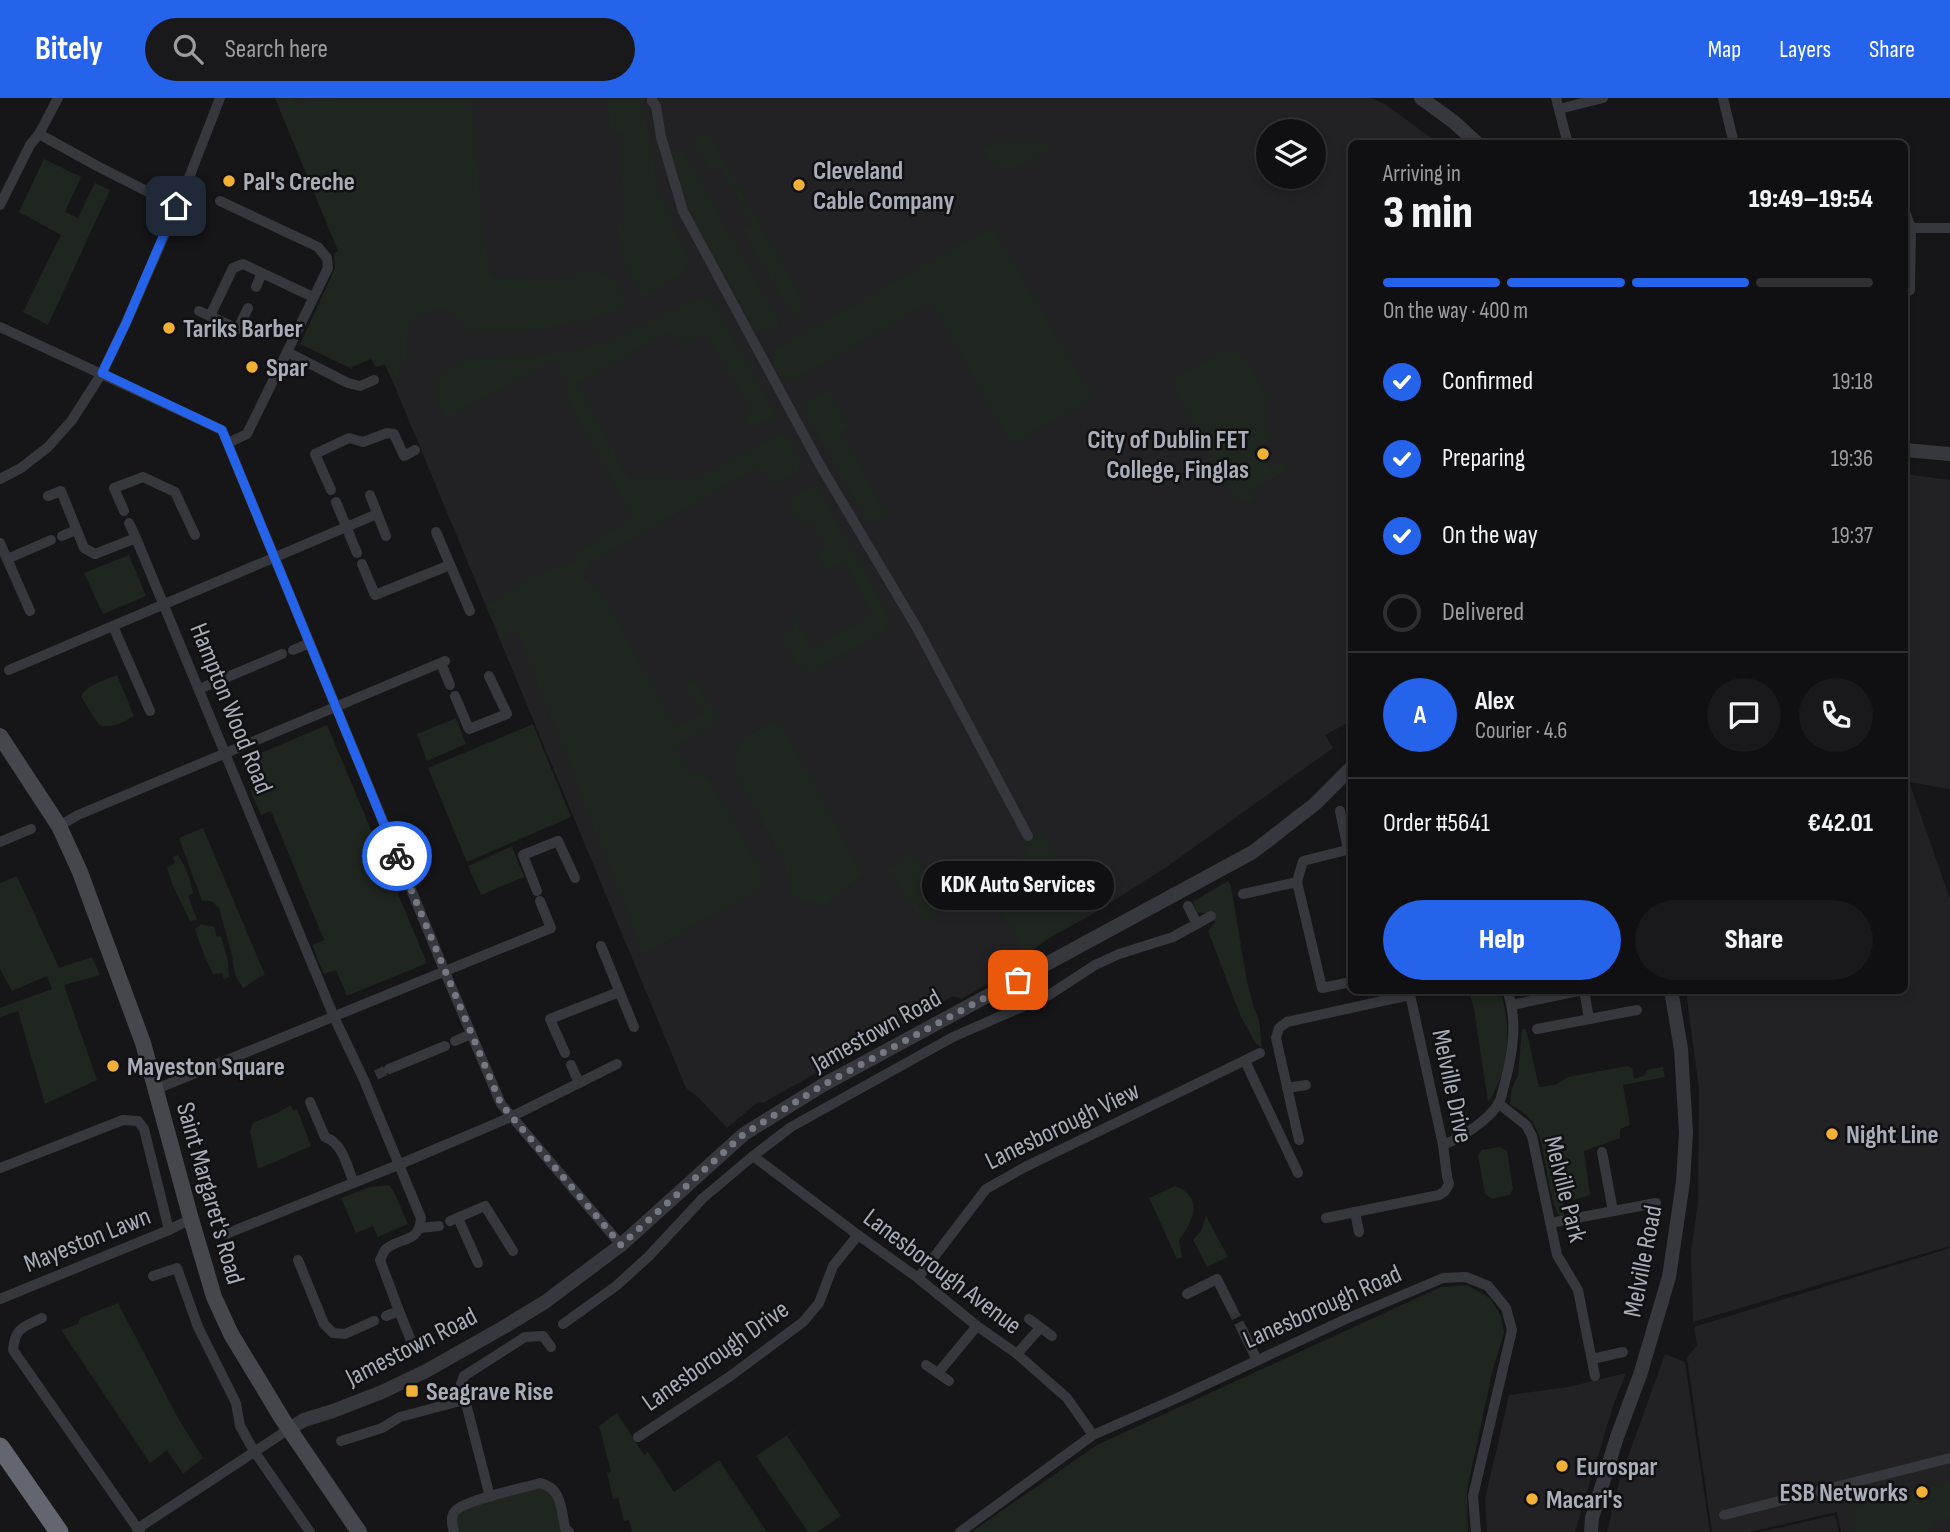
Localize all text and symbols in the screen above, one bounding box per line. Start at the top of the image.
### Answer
search box [145,18,635,81]
text: Bitely [35,29,103,69]
icon: search [169,30,207,68]
text: Search here [225,34,328,65]
text: Map [1708,35,1741,64]
text: Layers [1779,35,1831,64]
text: Share [1869,35,1915,64]
map controls [1256,119,1326,189]
button: layers [1256,119,1326,189]
place label: Cleveland Cable Company [813,156,955,217]
text: Arriving in [1383,160,1461,188]
place label: Pal's Creche [243,167,355,198]
marker: Pal's Creche [221,173,237,189]
pin [146,176,206,236]
marker: Cleveland Cable Company [791,177,807,193]
text: 19:49–19:54 [1749,184,1873,215]
text: 3 min [1383,186,1473,241]
icon: home [157,187,195,225]
text: On the way · 400 m [1383,297,1528,325]
place label: Tariks Barber [183,314,303,345]
marker: Tariks Barber [161,320,177,336]
place label: Spar [266,353,308,384]
marker: Spar [244,359,260,375]
icon: check [1383,363,1421,401]
text: Confirmed [1442,366,1533,397]
text: 19:18 [1832,368,1873,396]
place label: City of Dublin FET College, Finglas [1087,425,1249,486]
icon: check [1383,440,1421,478]
text: Preparing [1442,443,1525,474]
text: 19:36 [1831,445,1873,473]
marker: City of Dublin FET College, Finglas [1255,446,1271,462]
icon: check [1383,517,1421,555]
text: On the way [1442,520,1538,551]
text: 19:37 [1832,522,1873,550]
text: Delivered [1442,597,1524,628]
street label: Hampton Wood Road [182,619,279,798]
button: chat [1707,678,1781,752]
button: phone [1799,678,1873,752]
text: Alex [1475,686,1515,717]
text: A [1414,700,1426,731]
text: Courier · 4.6 [1475,717,1567,745]
text: Order #5641 [1383,808,1490,839]
text: €42.01 [1807,808,1873,839]
courier [362,821,432,891]
icon: bike [378,837,416,875]
callout: KDK Auto Services [922,861,1114,910]
text: KDK Auto Services [941,871,1095,899]
button: Help [1383,900,1621,980]
button: Share [1635,900,1873,980]
pin [988,950,1048,1010]
icon: bag [999,961,1037,999]
street label: Jamestown Road [806,983,947,1080]
street label: Melville Drive [1424,1027,1479,1146]
place label: Mayeston Square [127,1052,285,1083]
marker: Mayeston Square [105,1058,121,1074]
street label: Lanesborough View [980,1075,1145,1177]
street label: Saint Margaret's Road [169,1099,250,1288]
place label: Night Line [1846,1120,1939,1151]
marker: Night Line [1824,1126,1840,1142]
street label: Melville Park [1536,1133,1593,1246]
street label: Mayeston Lawn [20,1201,155,1280]
street label: Lanesborough Avenue [857,1203,1027,1342]
street label: Melville Road [1617,1203,1669,1320]
street label: Lanesborough Road [1239,1259,1406,1356]
street label: Lanesborough Drive [637,1294,795,1418]
street label: Jamestown Road [340,1301,483,1394]
place label: Seagrave Rise [426,1377,554,1408]
marker: Seagrave Rise [404,1383,420,1399]
place label: Eurospar [1576,1452,1658,1483]
marker: Eurospar [1554,1458,1570,1474]
place label: ESB Networks [1780,1478,1908,1509]
marker: ESB Networks [1914,1484,1930,1500]
place label: Macari's [1546,1485,1622,1516]
marker: Macari's [1524,1491,1540,1507]

